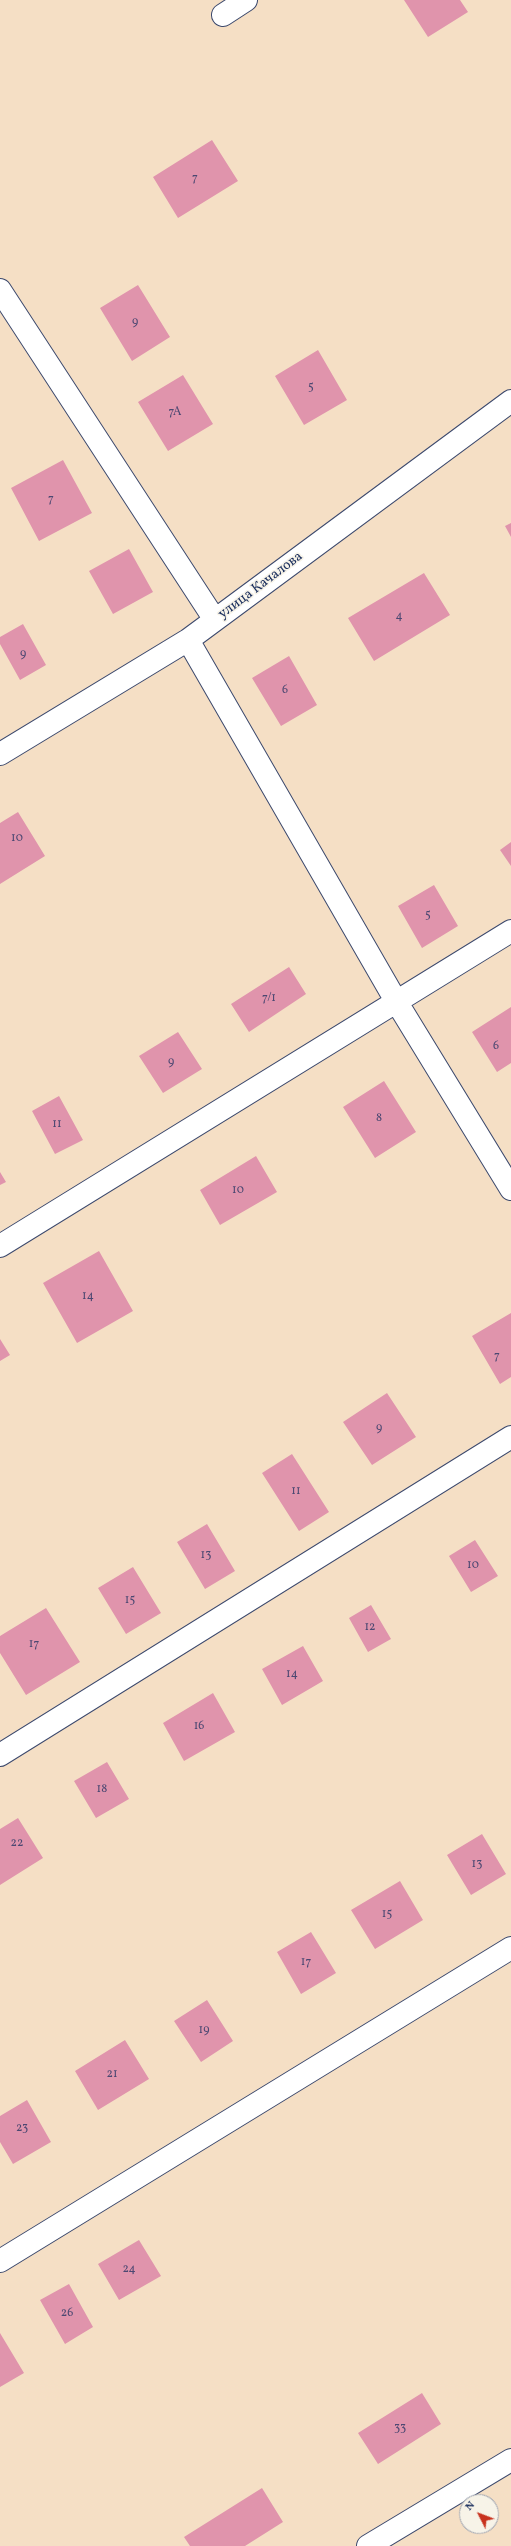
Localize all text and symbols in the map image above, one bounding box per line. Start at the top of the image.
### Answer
house number: 7 [192,172,198,186]
house number: 9 [132,316,138,330]
house number: 5 [308,381,314,395]
house number: 7А [168,406,182,420]
house number: 7 [48,493,54,507]
street label: улица Качалова [215,549,307,623]
house number: 4 [395,610,403,624]
house number: 9 [20,648,26,662]
house number: 6 [282,684,288,698]
house number: 10 [11,832,23,846]
house number: 5 [425,909,431,923]
house number: 7/1 [262,992,276,1006]
house number: 6 [493,1040,499,1054]
house number: 9 [168,1056,174,1070]
house number: 8 [376,1112,382,1126]
house number: 11 [52,1118,62,1132]
house number: 10 [232,1184,244,1198]
house number: 14 [82,1290,94,1304]
house number: 7 [494,1350,500,1364]
house number: 9 [376,1422,382,1436]
house number: 11 [291,1485,301,1499]
house number: 13 [201,1549,211,1563]
house number: 10 [467,1559,479,1573]
house number: 15 [125,1594,135,1608]
house number: 12 [364,1621,376,1635]
house number: 17 [29,1638,39,1652]
house number: 14 [286,1668,298,1682]
house number: 16 [194,1720,204,1734]
house number: 18 [97,1783,107,1797]
house number: 22 [11,1837,23,1851]
house number: 13 [472,1858,482,1872]
house number: 15 [382,1908,392,1922]
house number: 17 [301,1956,311,1970]
house number: 19 [199,2024,209,2038]
house number: 21 [106,2068,118,2082]
house number: 23 [16,2122,28,2136]
house number: 24 [122,2263,136,2277]
house number: 26 [61,2307,73,2321]
house number: 33 [394,2422,406,2436]
north arrow [459,2494,499,2534]
text: N [462,2498,479,2514]

